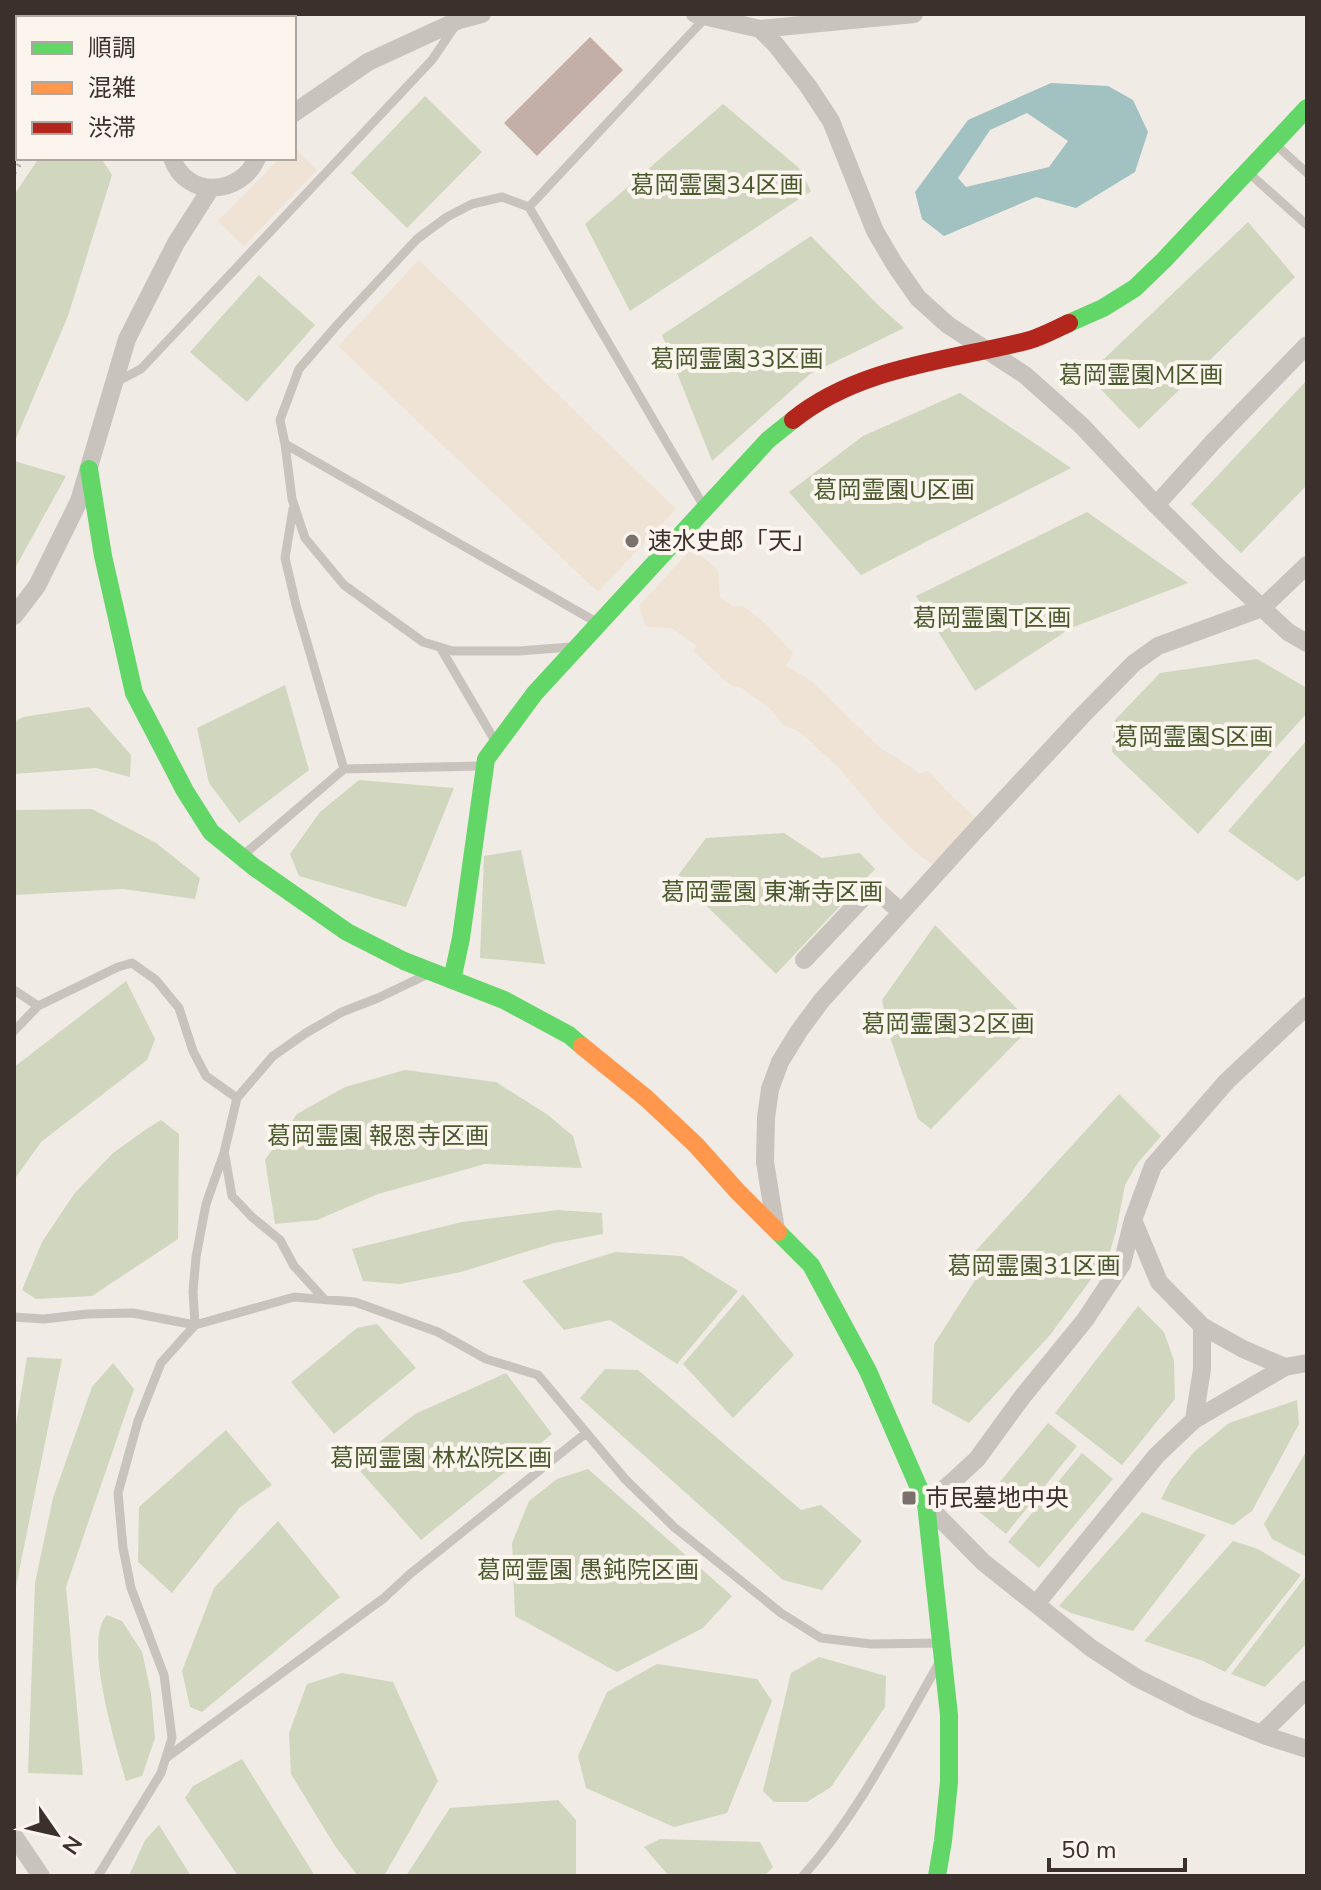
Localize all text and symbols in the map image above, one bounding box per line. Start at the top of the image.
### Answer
legend [16,16,296,160]
text: 順調 [88,32,136,64]
text: 混雑 [88,72,136,104]
text: 渋滞 [88,112,136,144]
park label: 葛岡霊園34区画 [631,169,803,201]
park label: 葛岡霊園33区画 [651,343,823,375]
park label: 葛岡霊園M区画 [1059,359,1223,391]
park label: 葛岡霊園U区画 [813,474,975,506]
place label: 速水史郎「天」 [648,525,816,557]
marker: 速水史郎「天」 [623,532,641,550]
park label: 葛岡霊園T区画 [913,602,1071,634]
park label: 葛岡霊園S区画 [1115,721,1273,753]
park label: 葛岡霊園 東漸寺区画 [661,876,883,908]
park label: 葛岡霊園32区画 [862,1008,1034,1040]
park label: 葛岡霊園 報恩寺区画 [267,1120,489,1152]
park label: 葛岡霊園31区画 [948,1250,1120,1282]
park label: 葛岡霊園 林松院区画 [330,1442,552,1474]
place label: 市民墓地中央 [925,1482,1069,1514]
marker: 市民墓地中央 [900,1489,918,1507]
park label: 葛岡霊園 愚鈍院区画 [477,1554,699,1586]
north arrow [16,1794,96,1874]
scale bar [1049,1822,1185,1872]
text: N [55,1829,89,1860]
text: 50 m [1061,1834,1117,1866]

